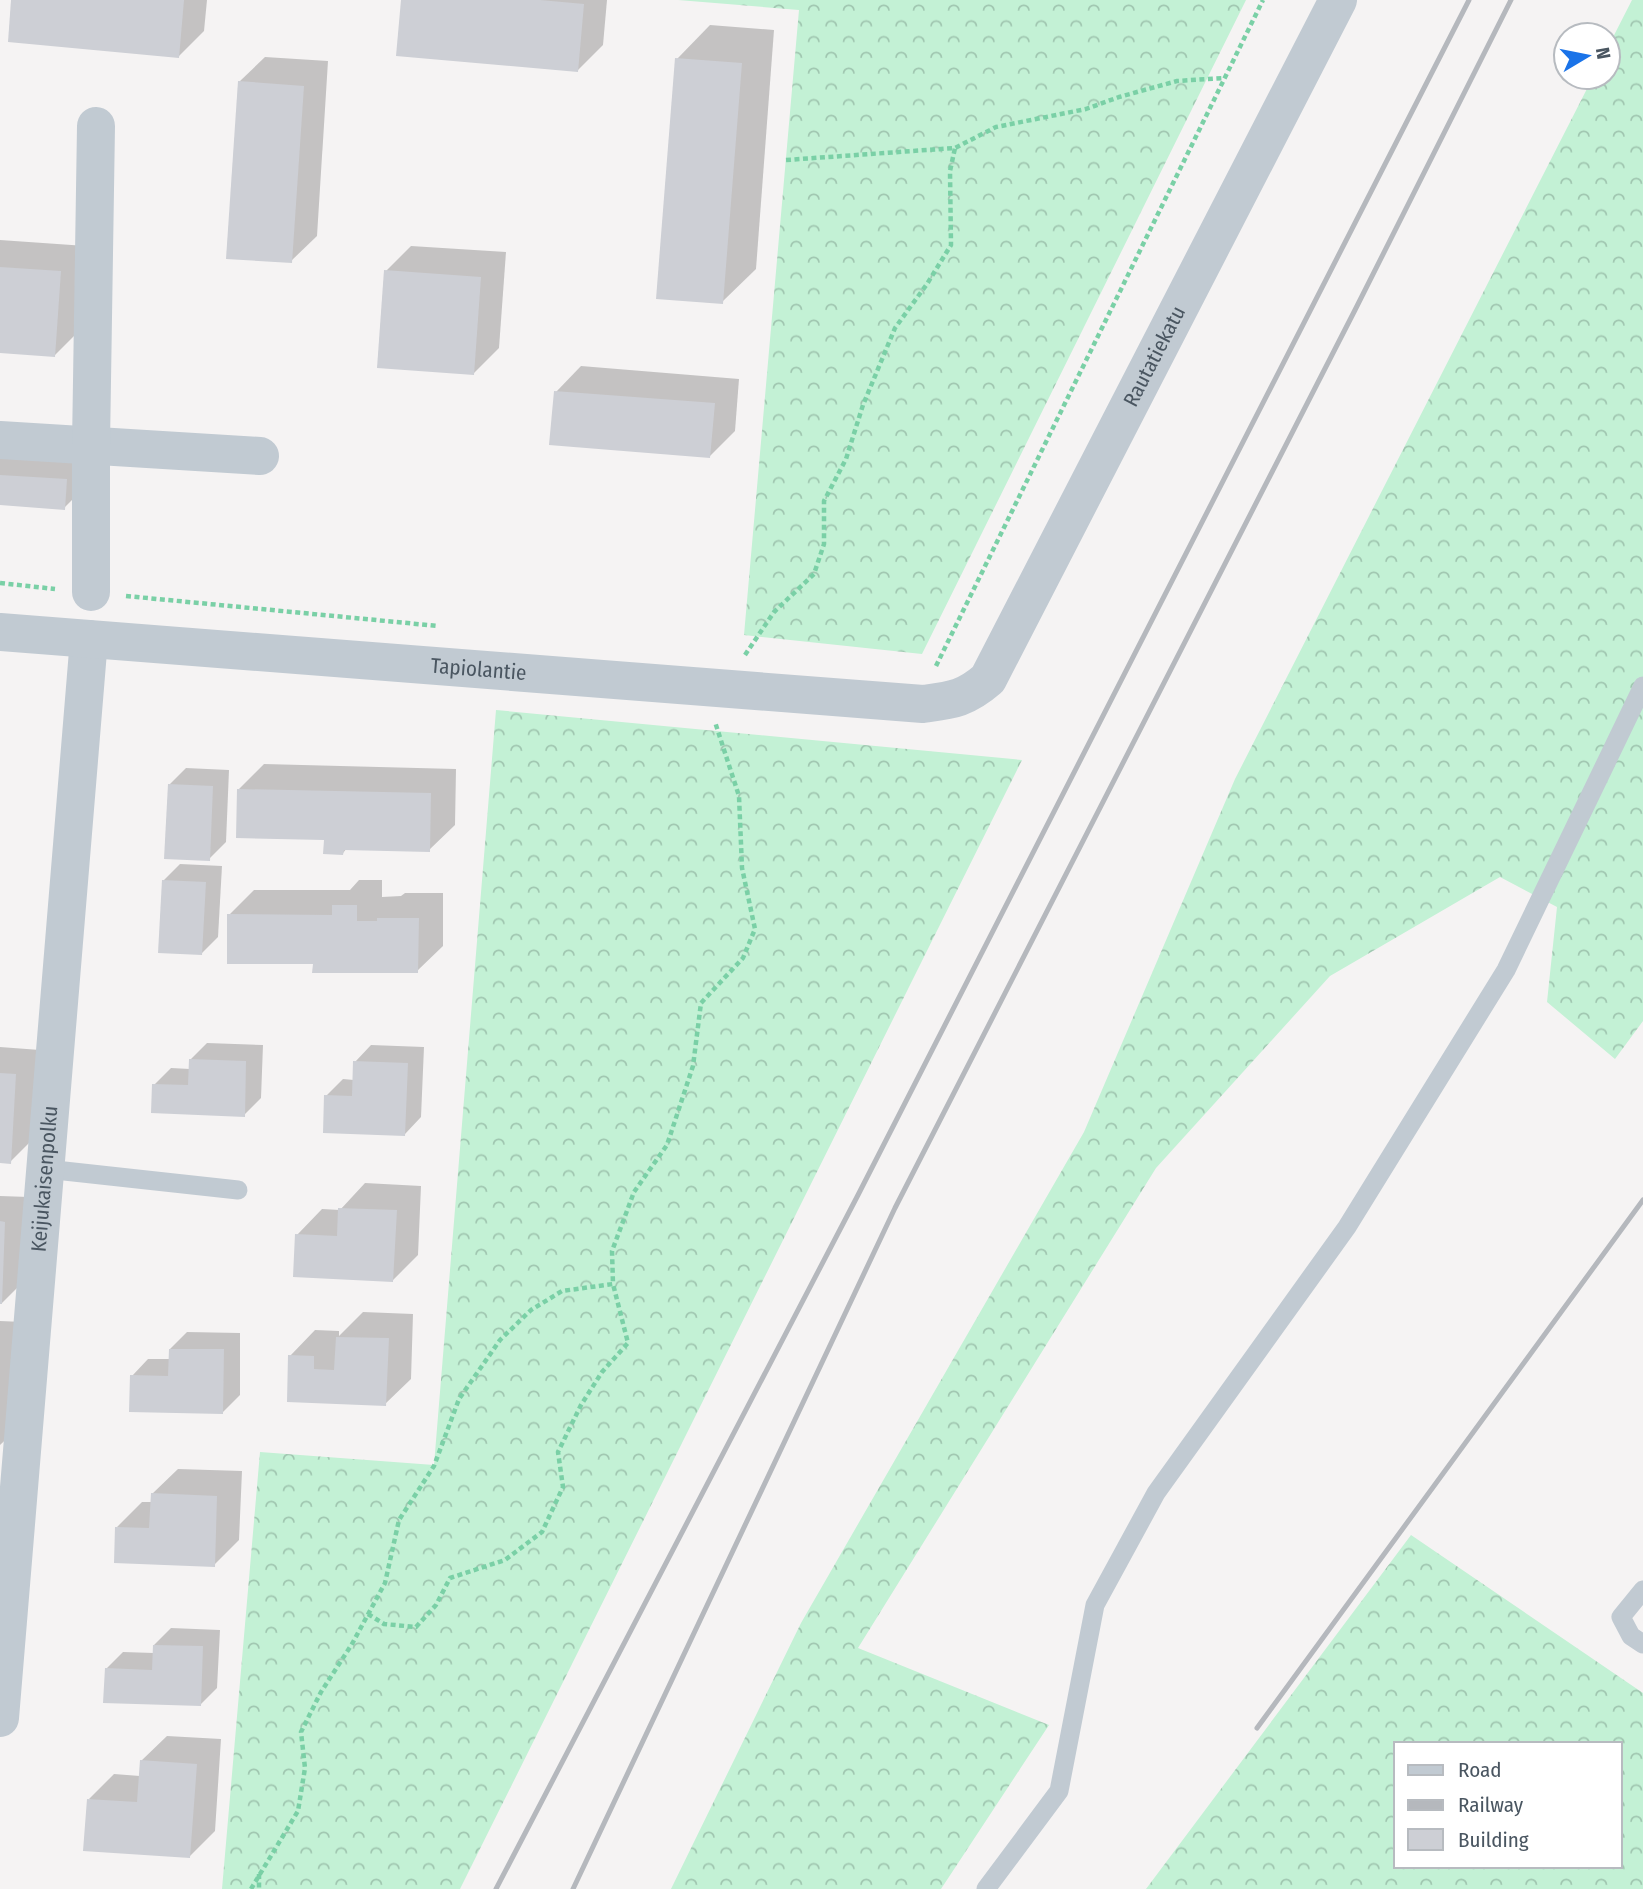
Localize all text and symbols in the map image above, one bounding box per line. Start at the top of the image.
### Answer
north arrow [1552,21,1622,91]
text: N [1591,46,1616,61]
street label: Rautatiekatu [1118,302,1191,411]
street label: Tapiolantie [430,653,527,686]
street label: Keijukaisenpolku [25,1105,63,1253]
legend [1394,1742,1622,1868]
text: Road [1458,1757,1502,1783]
text: Railway [1458,1792,1524,1818]
text: Building [1458,1827,1529,1853]

